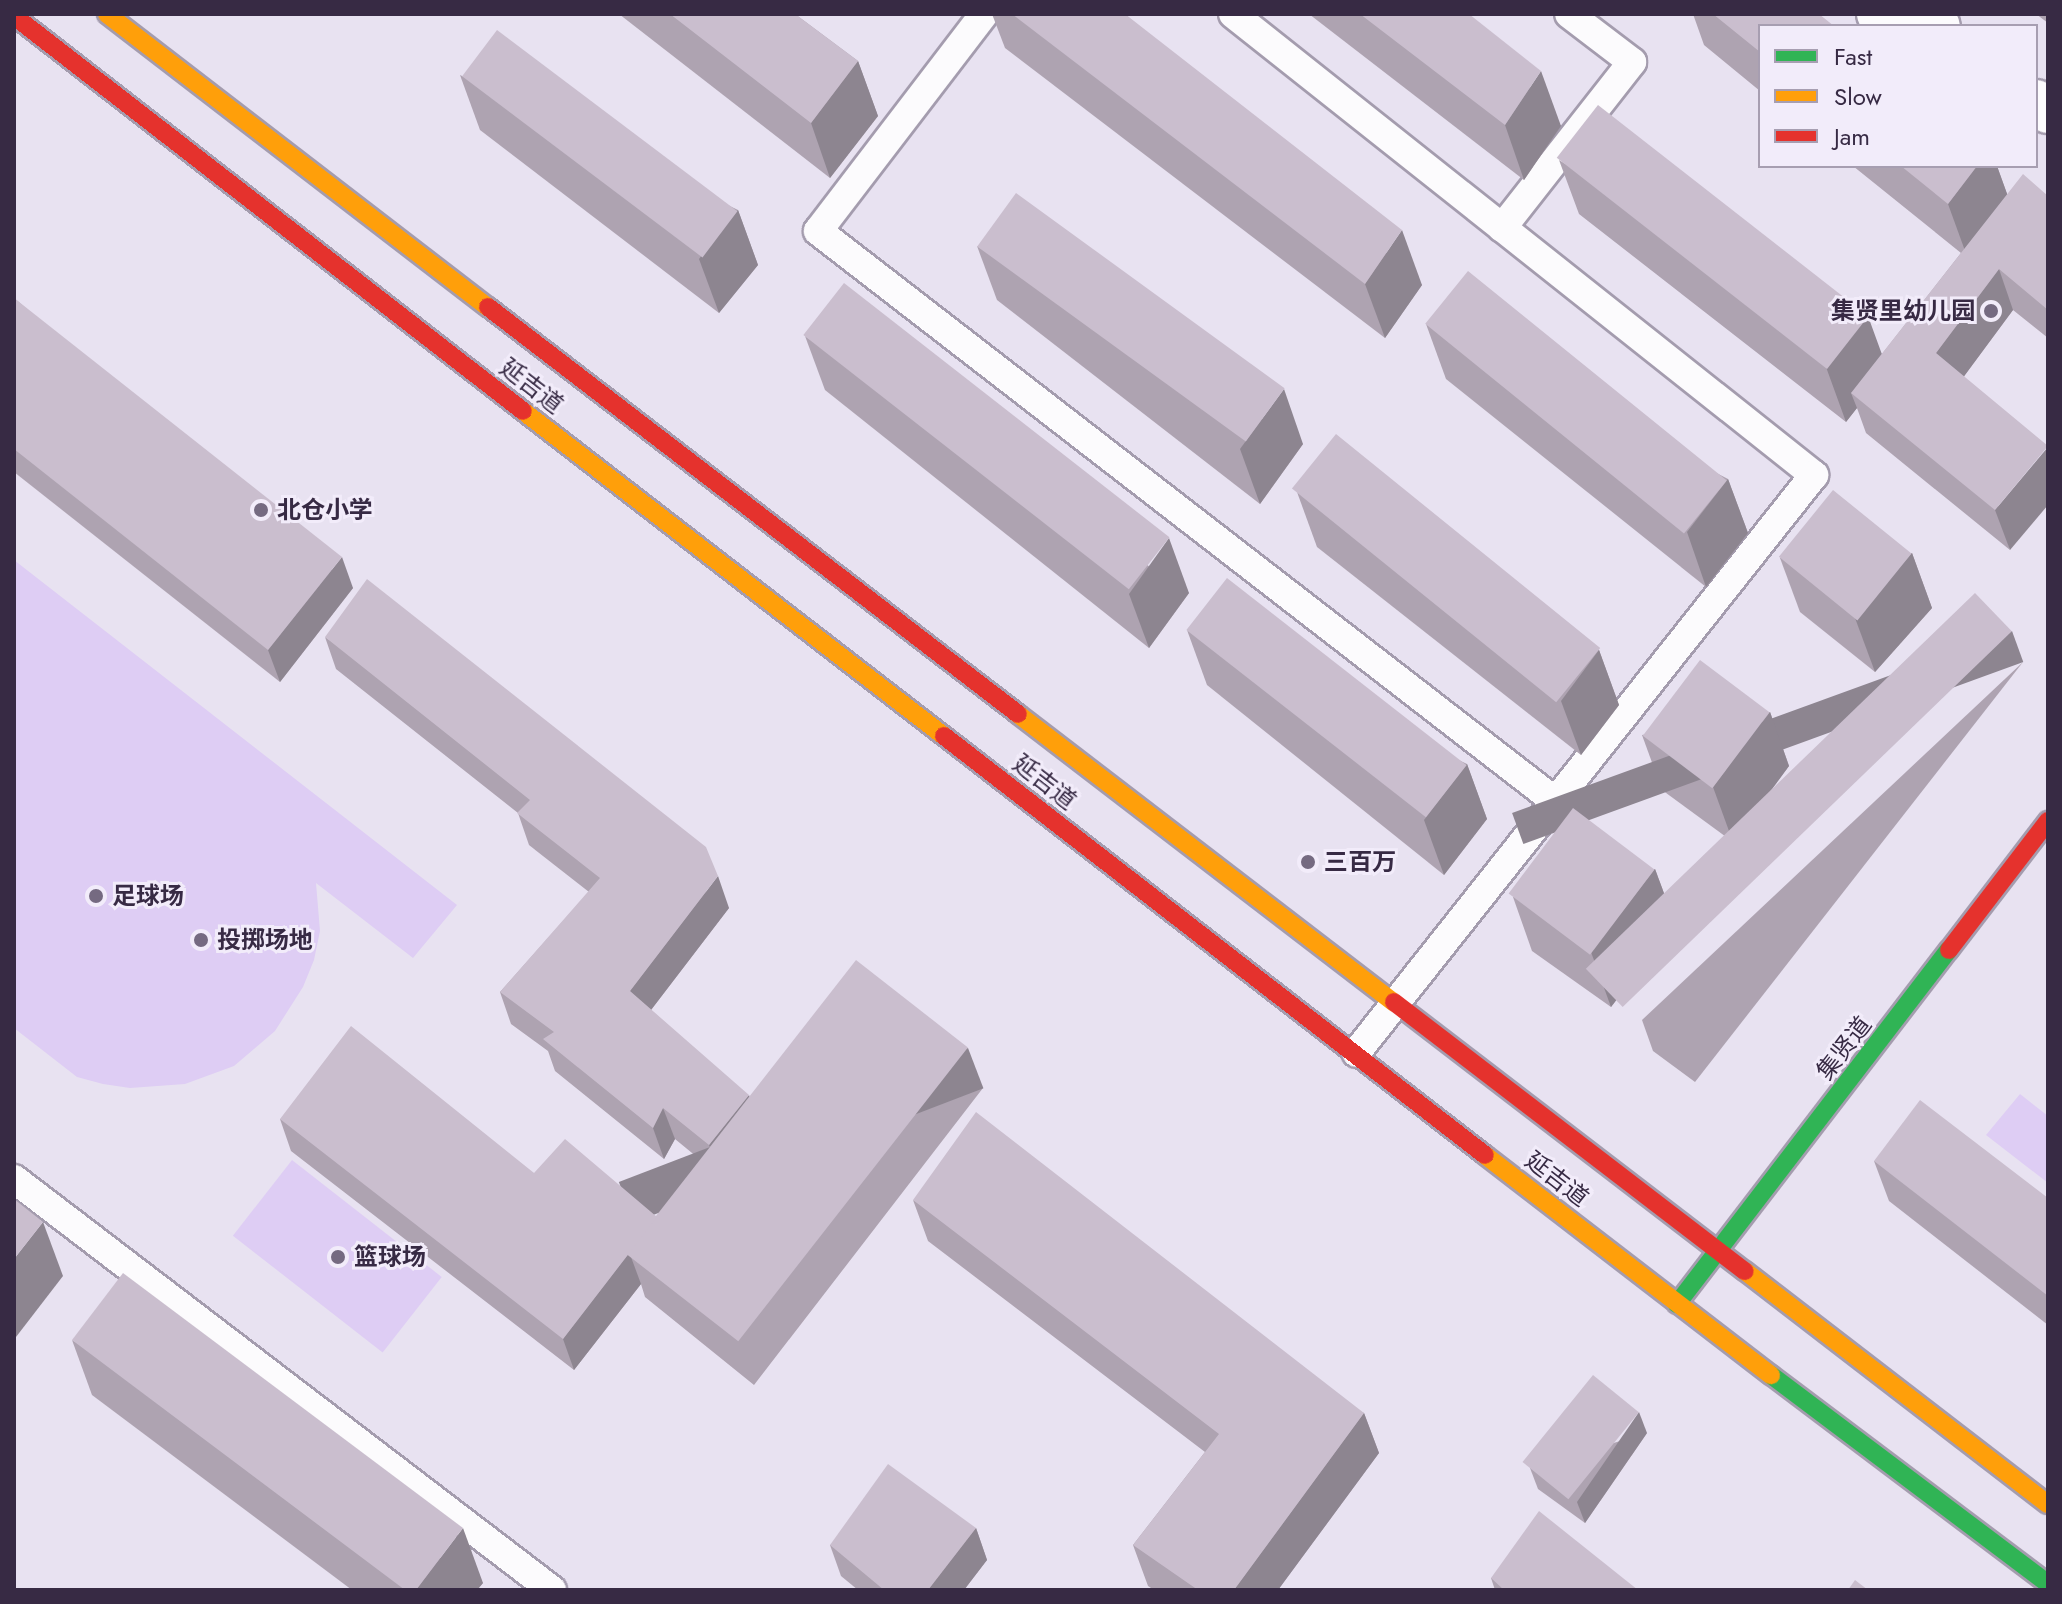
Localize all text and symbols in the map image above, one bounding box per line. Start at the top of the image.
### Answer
legend [1758,24,2038,168]
text: Fast [1834,39,1872,74]
text: Slow [1834,79,1882,114]
text: Jam [1834,119,1870,154]
place label: 集贤里幼儿园 [1831,297,1975,325]
marker: 集贤里幼儿园 [1982,302,2000,320]
street label: 延吉道 [495,352,569,420]
place label: 北仓小学 [277,496,373,524]
marker: 北仓小学 [252,501,270,519]
street label: 延吉道 [1008,748,1082,816]
place label: 三百万 [1324,848,1396,876]
marker: 三百万 [1299,853,1317,871]
place label: 足球场 [112,882,184,910]
marker: 足球场 [87,887,105,905]
place label: 投掷场地 [217,926,313,954]
marker: 投掷场地 [192,931,210,949]
street label: 集贤道 [1810,1011,1878,1085]
street label: 延吉道 [1520,1145,1594,1213]
place label: 篮球场 [354,1243,426,1271]
marker: 篮球场 [329,1248,347,1266]

